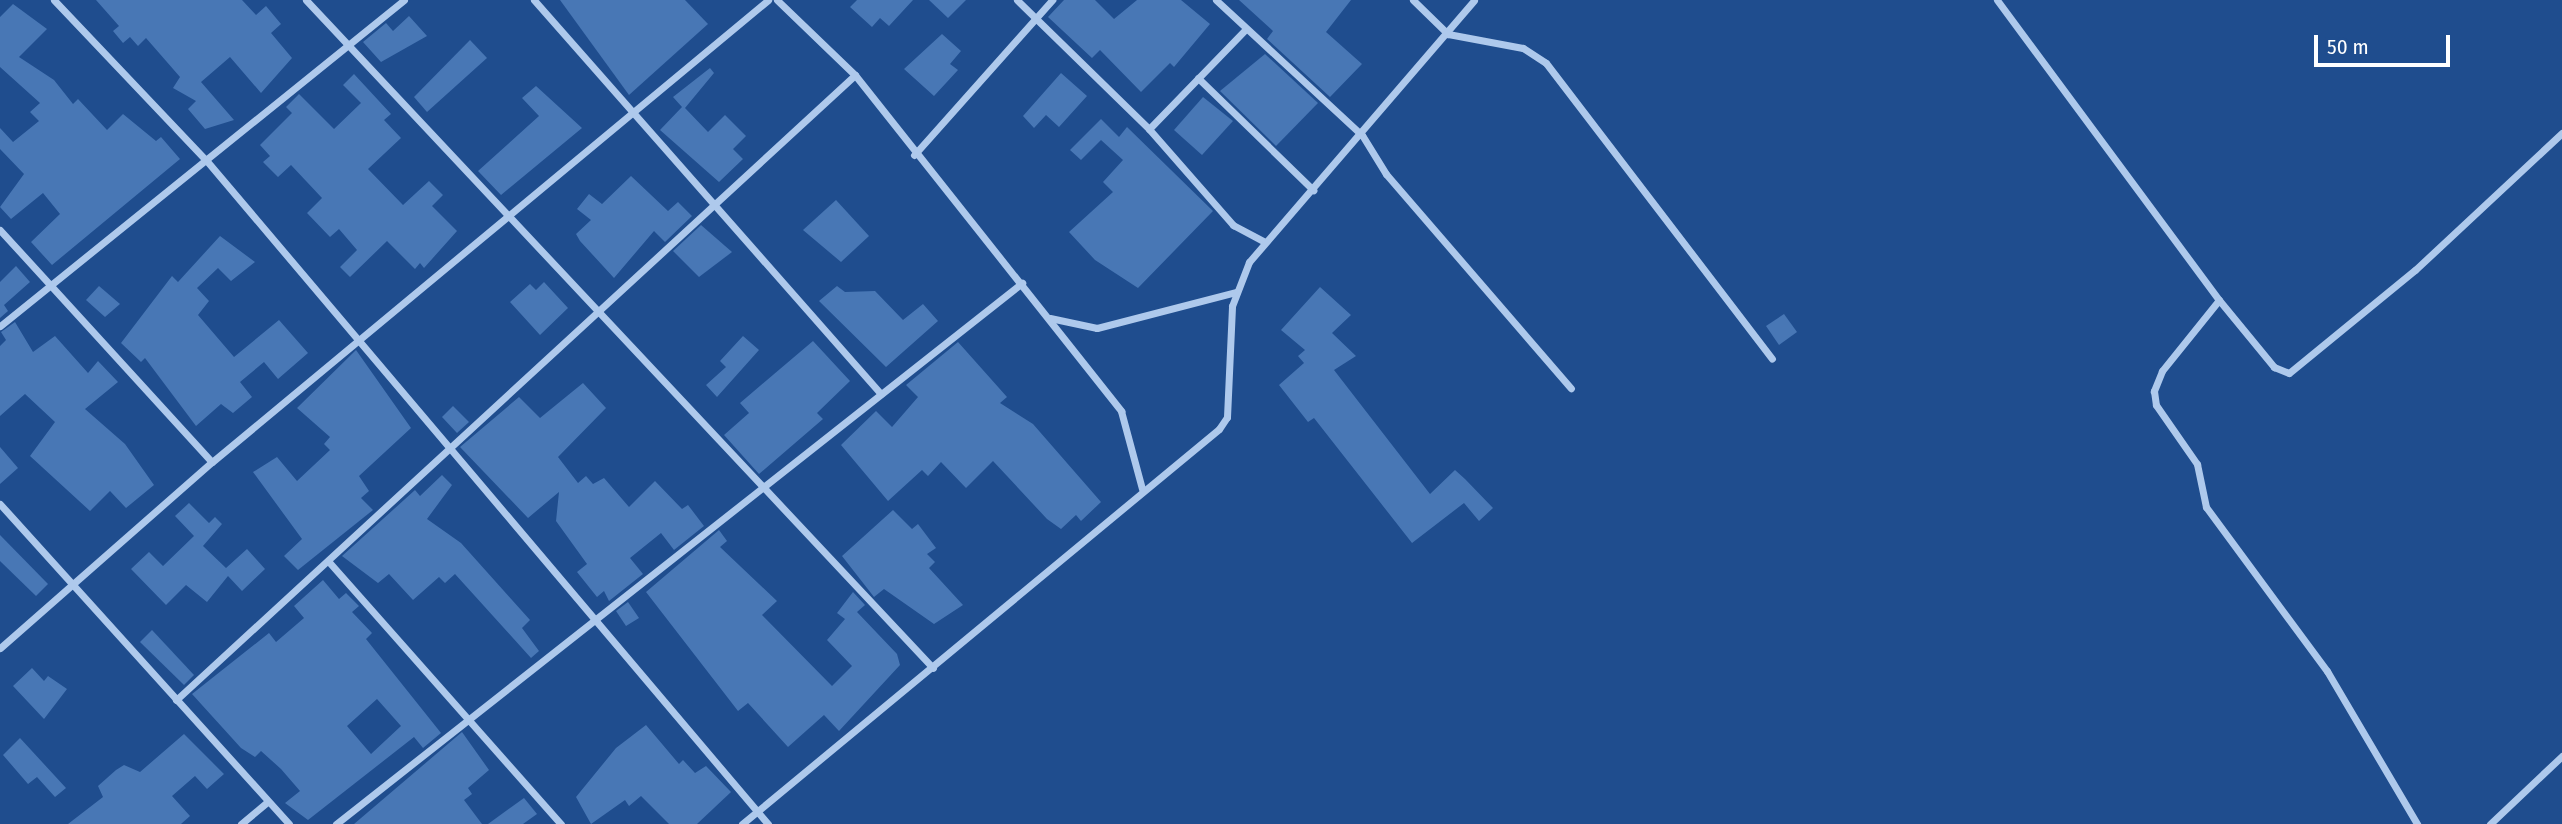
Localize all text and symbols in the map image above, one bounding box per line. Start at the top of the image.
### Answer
scale bar [2317,21,2454,65]
text: 50 m [2327,34,2369,60]

